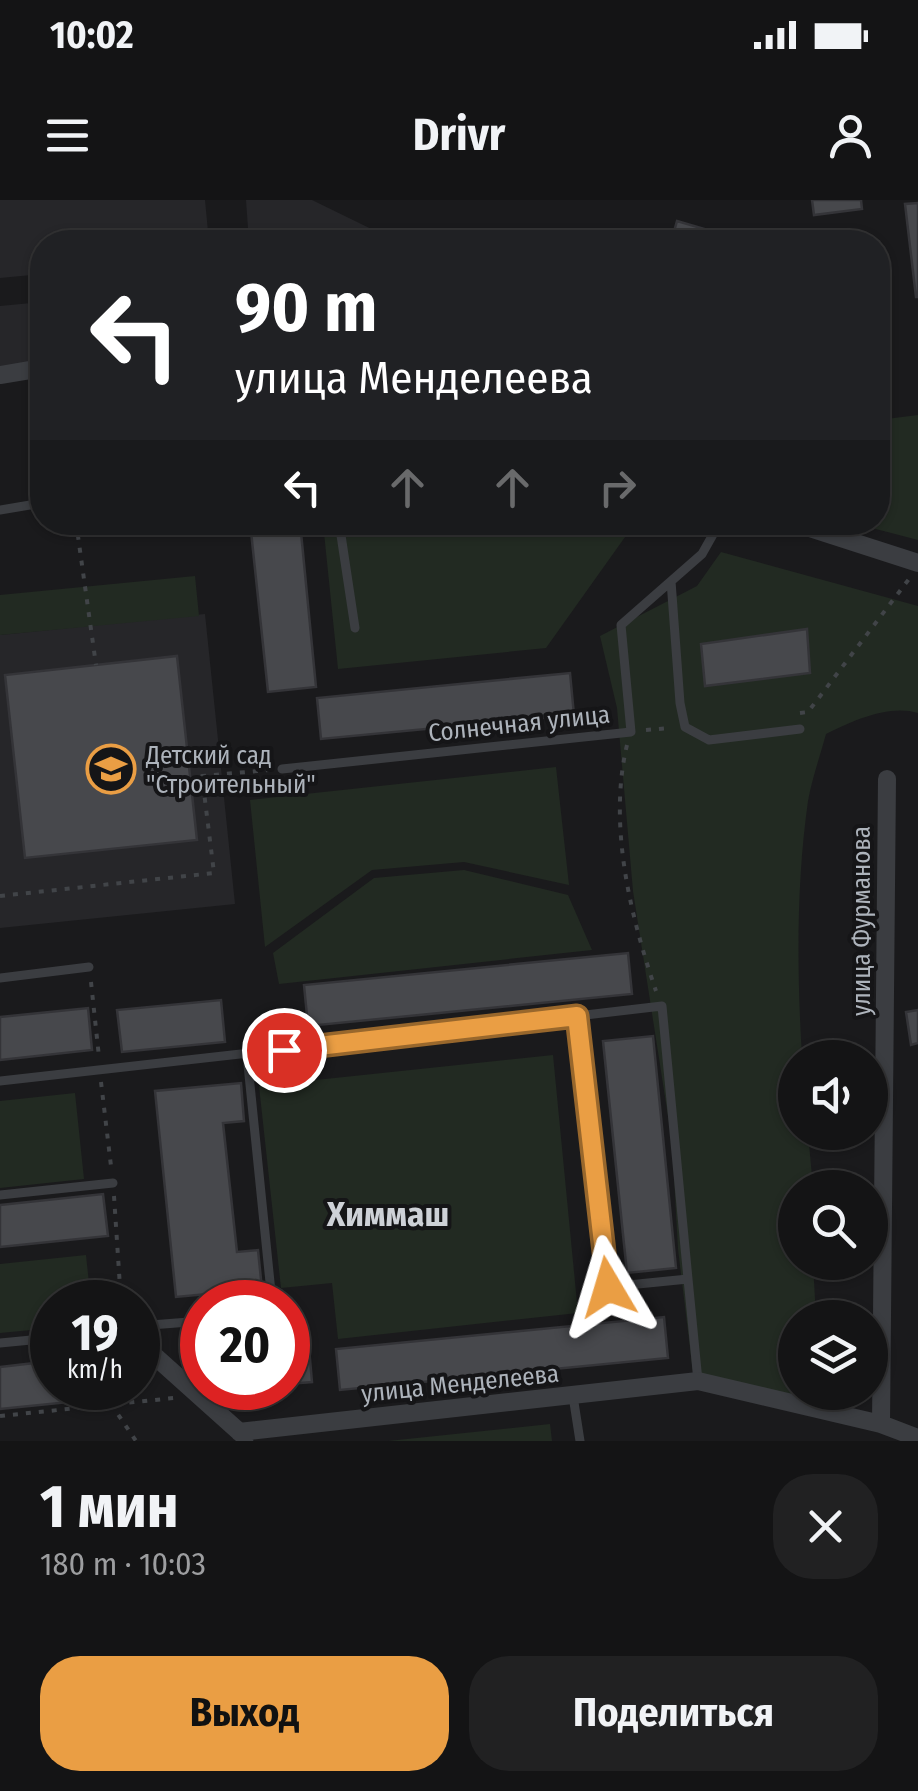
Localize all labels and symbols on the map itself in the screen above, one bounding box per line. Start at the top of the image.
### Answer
street label: Солнечная улица [427,700,611,748]
place label: Детский сад "Строительный" [145,741,316,800]
school or university icon: Детский сад "Строительный" [85,743,137,795]
street label: улица Фурманова [847,826,877,1016]
pin [242,1008,327,1093]
district label: Химмаш [326,1193,449,1235]
position arrow [556,1235,660,1339]
speed limit sign: 20 [180,1280,310,1410]
street label: улица Менделеева [360,1359,560,1409]

